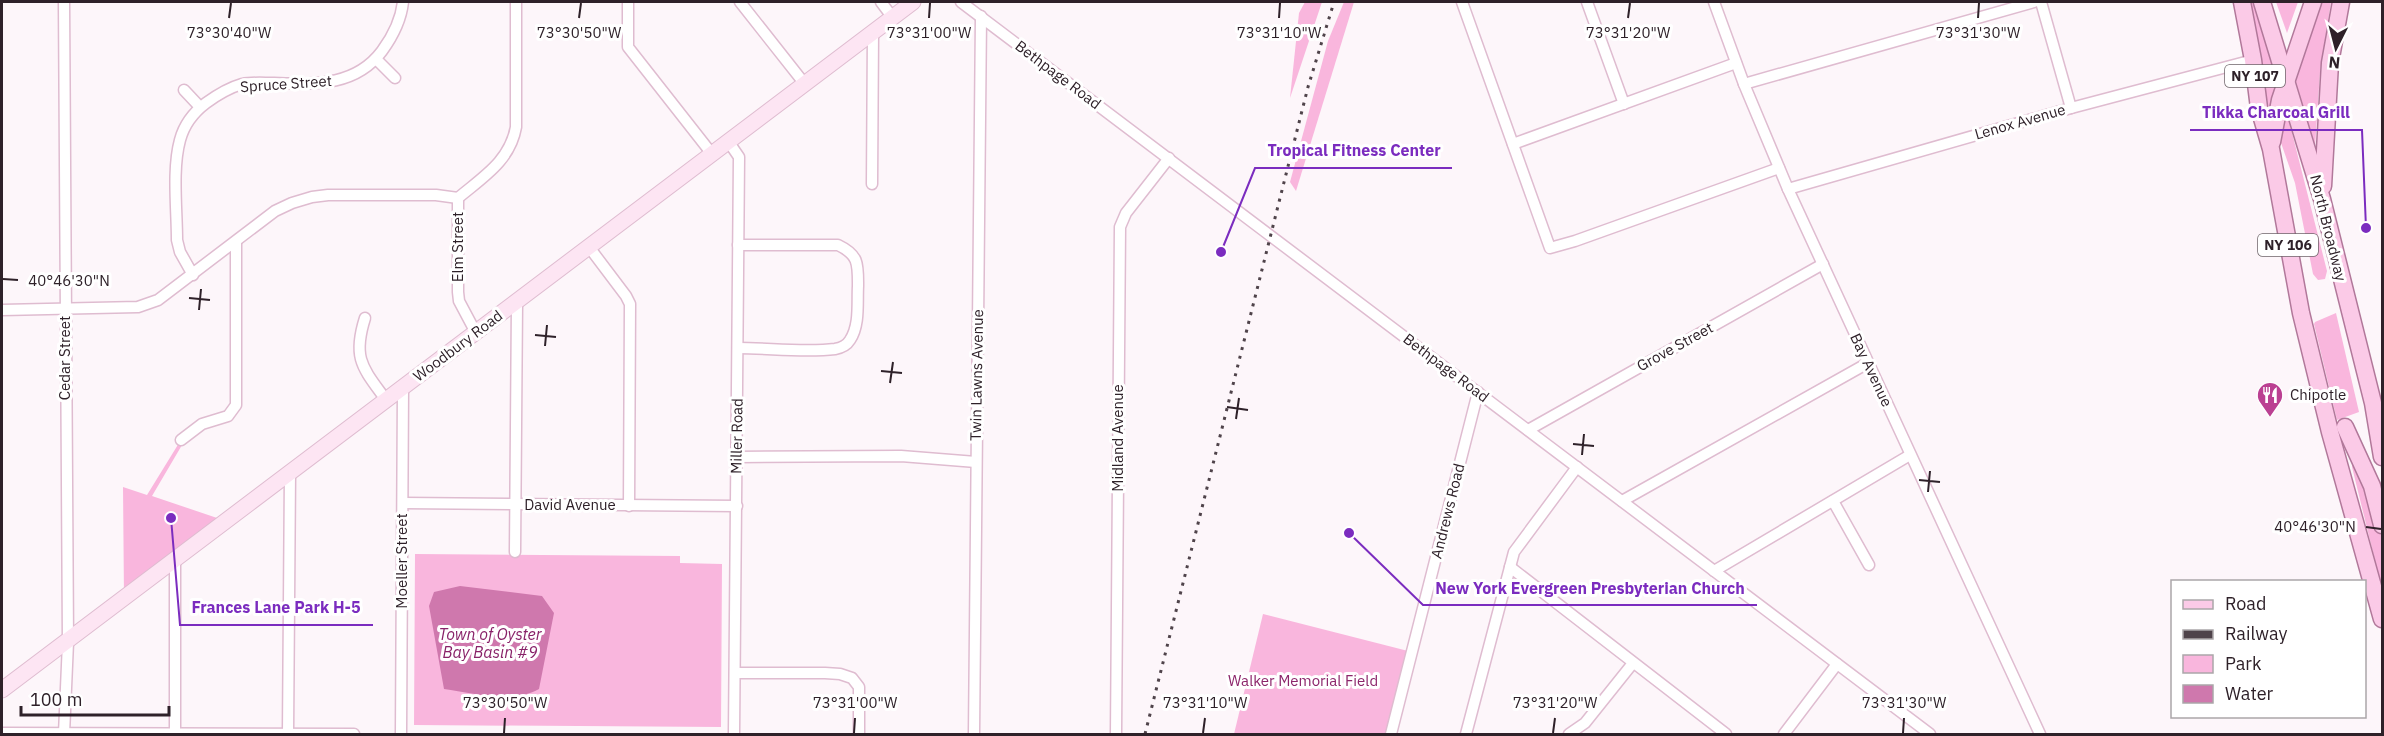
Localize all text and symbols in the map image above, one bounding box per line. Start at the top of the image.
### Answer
north arrow [2306,18,2366,78]
text: 73°30'40"W [187,23,272,42]
text: 73°30'50"W [537,23,622,42]
text: 73°31'00"W [887,23,972,42]
text: 73°31'10"W [1237,23,1322,42]
text: 73°31'20"W [1586,23,1671,42]
text: 73°31'30"W [1936,23,2021,42]
street label: Bethpage Road [1012,36,1105,113]
text: N [2328,52,2341,73]
road number: NY 107 [2225,65,2285,87]
street label: Spruce Street [240,71,332,96]
callout: Tikka Charcoal Grill [2190,96,2362,130]
street label: Lenox Avenue [1972,99,2067,144]
text: Tikka Charcoal Grill [2202,102,2350,122]
callout: Tropical Fitness Center [1255,134,1452,168]
text: Tropical Fitness Center [1267,140,1441,160]
street label: North Broadway [2306,173,2351,284]
street label: Elm Street [448,212,467,282]
road number: NY 106 [2258,234,2318,256]
text: 40°46'30"N [28,271,110,290]
street label: Woodbury Road [409,306,506,385]
street label: Twin Lawns Avenue [966,309,987,441]
street label: Cedar Street [55,316,74,400]
street label: Grove Street [1633,318,1716,375]
street label: Bethpage Road [1400,329,1493,406]
street label: Bay Avenue [1846,330,1897,410]
restaurant icon: Chipotle [2255,380,2285,418]
street label: Midland Avenue [1108,384,1127,492]
place label: Chipotle [2290,385,2346,404]
street label: Miller Road [726,398,747,474]
street label: Andrews Road [1427,461,1468,560]
street label: David Avenue [524,495,616,514]
street label: Moeller Street [392,513,411,609]
text: 40°46'30"N [2274,517,2356,536]
callout: New York Evergreen Presbyterian Church [1423,571,1757,605]
text: New York Evergreen Presbyterian Church [1435,578,1745,598]
legend [2171,580,2366,718]
callout: Frances Lane Park H-5 [180,591,373,625]
text: Road [2225,592,2266,615]
text: Frances Lane Park H-5 [191,597,361,617]
text: Railway [2225,622,2287,645]
water label: Town of Oyster Bay Basin #9 [438,624,543,662]
text: Park [2225,652,2262,675]
park label: Walker Memorial Field [1228,671,1378,690]
scale bar [21,679,170,717]
text: Water [2225,682,2274,705]
text: 100 m [30,688,82,711]
text: 73°30'50"W [463,693,548,712]
text: 73°31'00"W [813,693,898,712]
text: 73°31'10"W [1163,693,1248,712]
text: 73°31'20"W [1513,693,1598,712]
text: 73°31'30"W [1862,693,1947,712]

